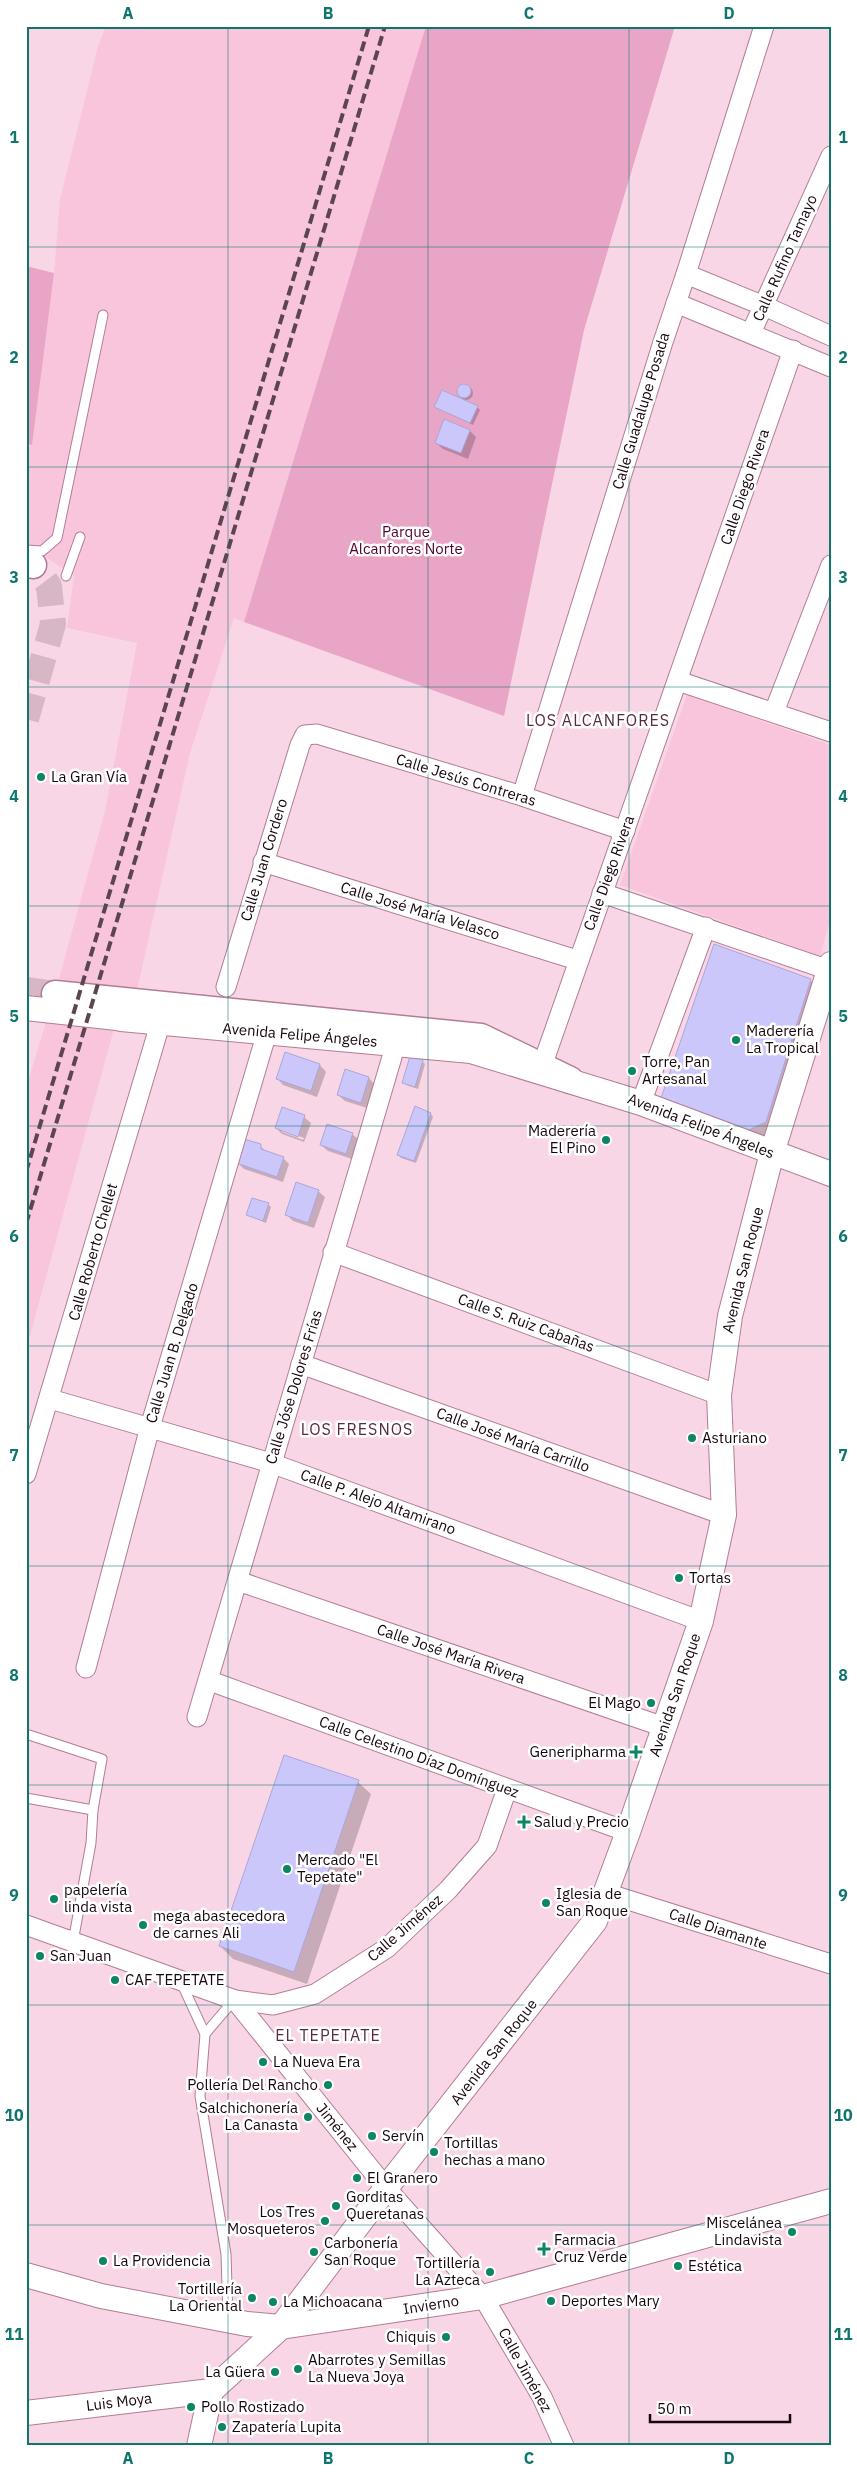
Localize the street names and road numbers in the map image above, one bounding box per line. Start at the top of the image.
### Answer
street label: Calle Rufino Tamayo [748,192,821,324]
street label: Calle Guadalupe Posada [608,330,673,492]
street label: Calle Diego Rivera [716,426,773,547]
street label: Calle Jesús Contreras [394,749,539,810]
street label: Calle Juan Cordero [236,796,291,924]
street label: Calle Diego Rivera [579,813,638,933]
street label: Calle José María Velasco [338,877,502,944]
street label: Avenida Felipe Ángeles [222,1018,378,1051]
street label: Avenida Felipe Ángeles [625,1089,777,1162]
street label: Calle Roberto Chellet [64,1181,121,1323]
street label: Avenida San Roque [718,1205,767,1335]
street label: Calle Juan B. Delgado [141,1280,202,1425]
street label: Calle S. Ruiz Cabañas [455,1289,597,1356]
street label: Calle Jóse Dolores Frías [261,1307,326,1466]
street label: Calle José María Carrillo [434,1403,592,1476]
street label: Calle P. Alejo Altamirano [298,1465,459,1539]
street label: Calle José María Rivera [374,1619,528,1688]
street label: Avenida San Roque [644,1631,705,1759]
street label: Calle Celestino Díaz Domínguez [317,1711,522,1802]
street label: Calle Jiménez [363,1890,446,1965]
street label: Calle Diamante [667,1904,770,1953]
street label: Avenida San Roque [446,1995,541,2109]
street label: Jiménez [312,2099,363,2155]
street label: Invierno [402,2291,460,2318]
street label: Calle Jiménez [494,2324,556,2415]
street label: Luis Moya [85,2388,153,2415]

